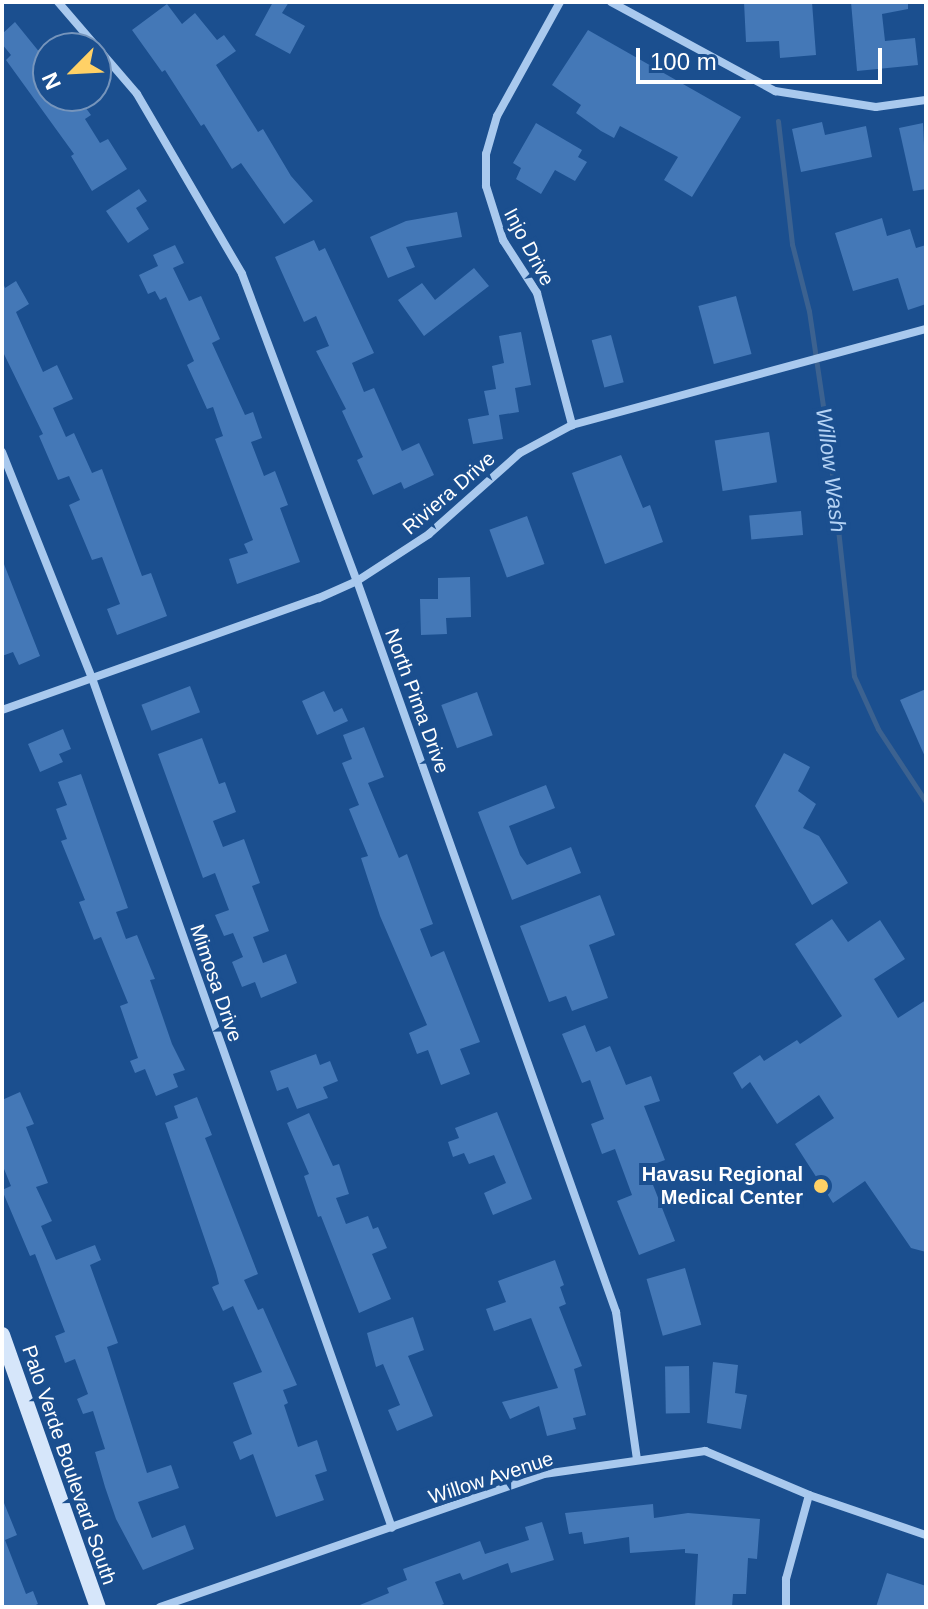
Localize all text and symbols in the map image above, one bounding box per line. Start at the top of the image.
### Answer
north arrow [32,32,112,112]
scale bar [640,32,886,82]
text: 100 m [650,48,717,75]
text: N [37,69,66,94]
street label: Injo Drive [499,204,559,290]
water label: Willow Wash [810,406,852,534]
street label: Riviera Drive [398,446,500,540]
street label: North Pima Drive [380,625,454,777]
street label: Mimosa Drive [185,921,247,1045]
place label: Havasu Regional Medical Center [642,1162,803,1209]
marker: Havasu Regional Medical Center [810,1175,832,1197]
street label: Palo Verde Boulevard South [17,1342,121,1588]
street label: Willow Avenue [425,1446,557,1510]

